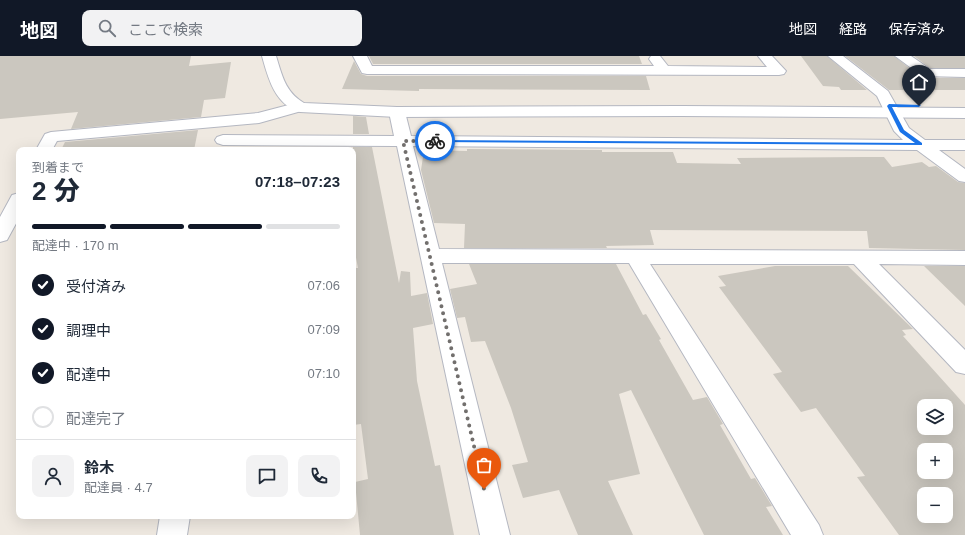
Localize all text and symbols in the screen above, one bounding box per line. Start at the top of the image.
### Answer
search box [82,10,362,46]
icon: search [96,17,118,39]
text: 地図 [20,20,58,41]
text: ここで検索 [128,21,203,38]
text: 地図 [789,21,817,37]
text: 経路 [839,21,867,37]
text: 保存済み [889,21,945,37]
pin [902,65,936,106]
icon: home [908,71,930,93]
courier [415,121,455,161]
icon: bike [424,130,446,152]
text: 到着まで [32,160,84,175]
text: 07:18–07:23 [255,173,340,190]
text: 2 分 [32,176,80,206]
text: 配達中 · 170 m [32,238,119,253]
icon: check [32,274,54,296]
text: 受付済み [66,278,126,295]
text: 07:06 [307,278,340,293]
icon: check [32,318,54,340]
text: 調理中 [66,322,111,339]
text: 07:09 [307,322,340,337]
icon: check [32,362,54,384]
text: 配達中 [66,366,111,383]
text: 07:10 [307,366,340,381]
map controls [917,399,953,523]
button: layers [917,399,953,435]
text: 配達完了 [66,410,126,427]
button: + [917,443,953,479]
pin [467,448,501,489]
icon: bag [473,454,495,476]
button: person [32,455,74,497]
button: chat [246,455,288,497]
button: phone [298,455,340,497]
text: 鈴木 [84,459,114,476]
text: 配達員 · 4.7 [84,480,153,495]
button: − [917,487,953,523]

